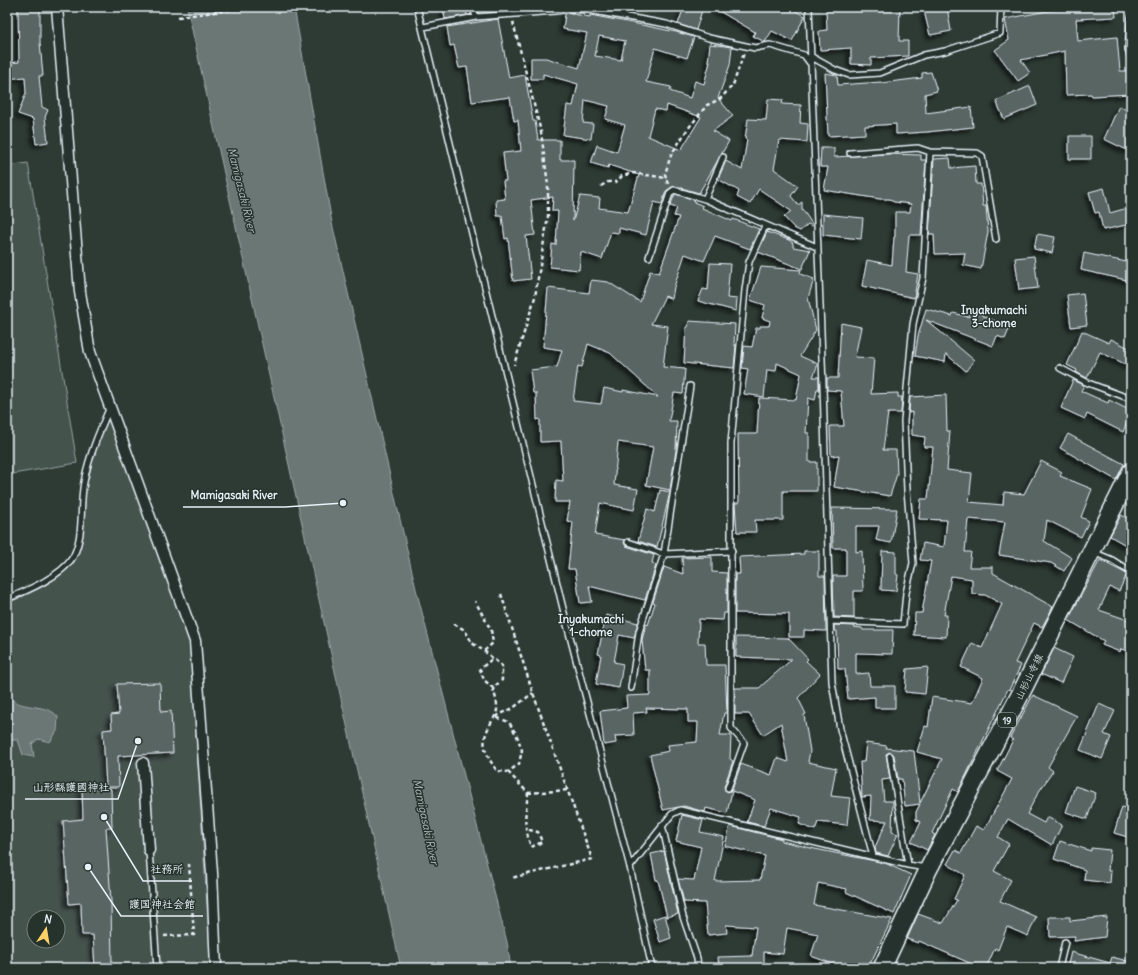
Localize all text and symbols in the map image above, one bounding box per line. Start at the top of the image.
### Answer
water label: Mamigasaki River [225,146,260,235]
district label: Inyakumachi 3-chome [961,303,1027,330]
callout: Mamigasaki River [183,484,285,507]
text: Mamigasaki River [191,488,278,503]
district label: Inyakumachi 1-chome [558,612,624,639]
street label: 山形山寺線 [1012,652,1046,702]
road number: 19 [998,713,1016,727]
callout: 山形縣護國神社 [25,776,118,799]
water label: Mamigasaki River [410,778,442,867]
text: 山形縣護國神社 [33,780,110,794]
callout: 社務所 [143,858,192,881]
text: 社務所 [151,862,184,876]
callout: 護国神社会館 [121,893,203,916]
text: 護国神社会館 [129,897,195,911]
north arrow [26,909,66,949]
text: N [43,912,53,927]

